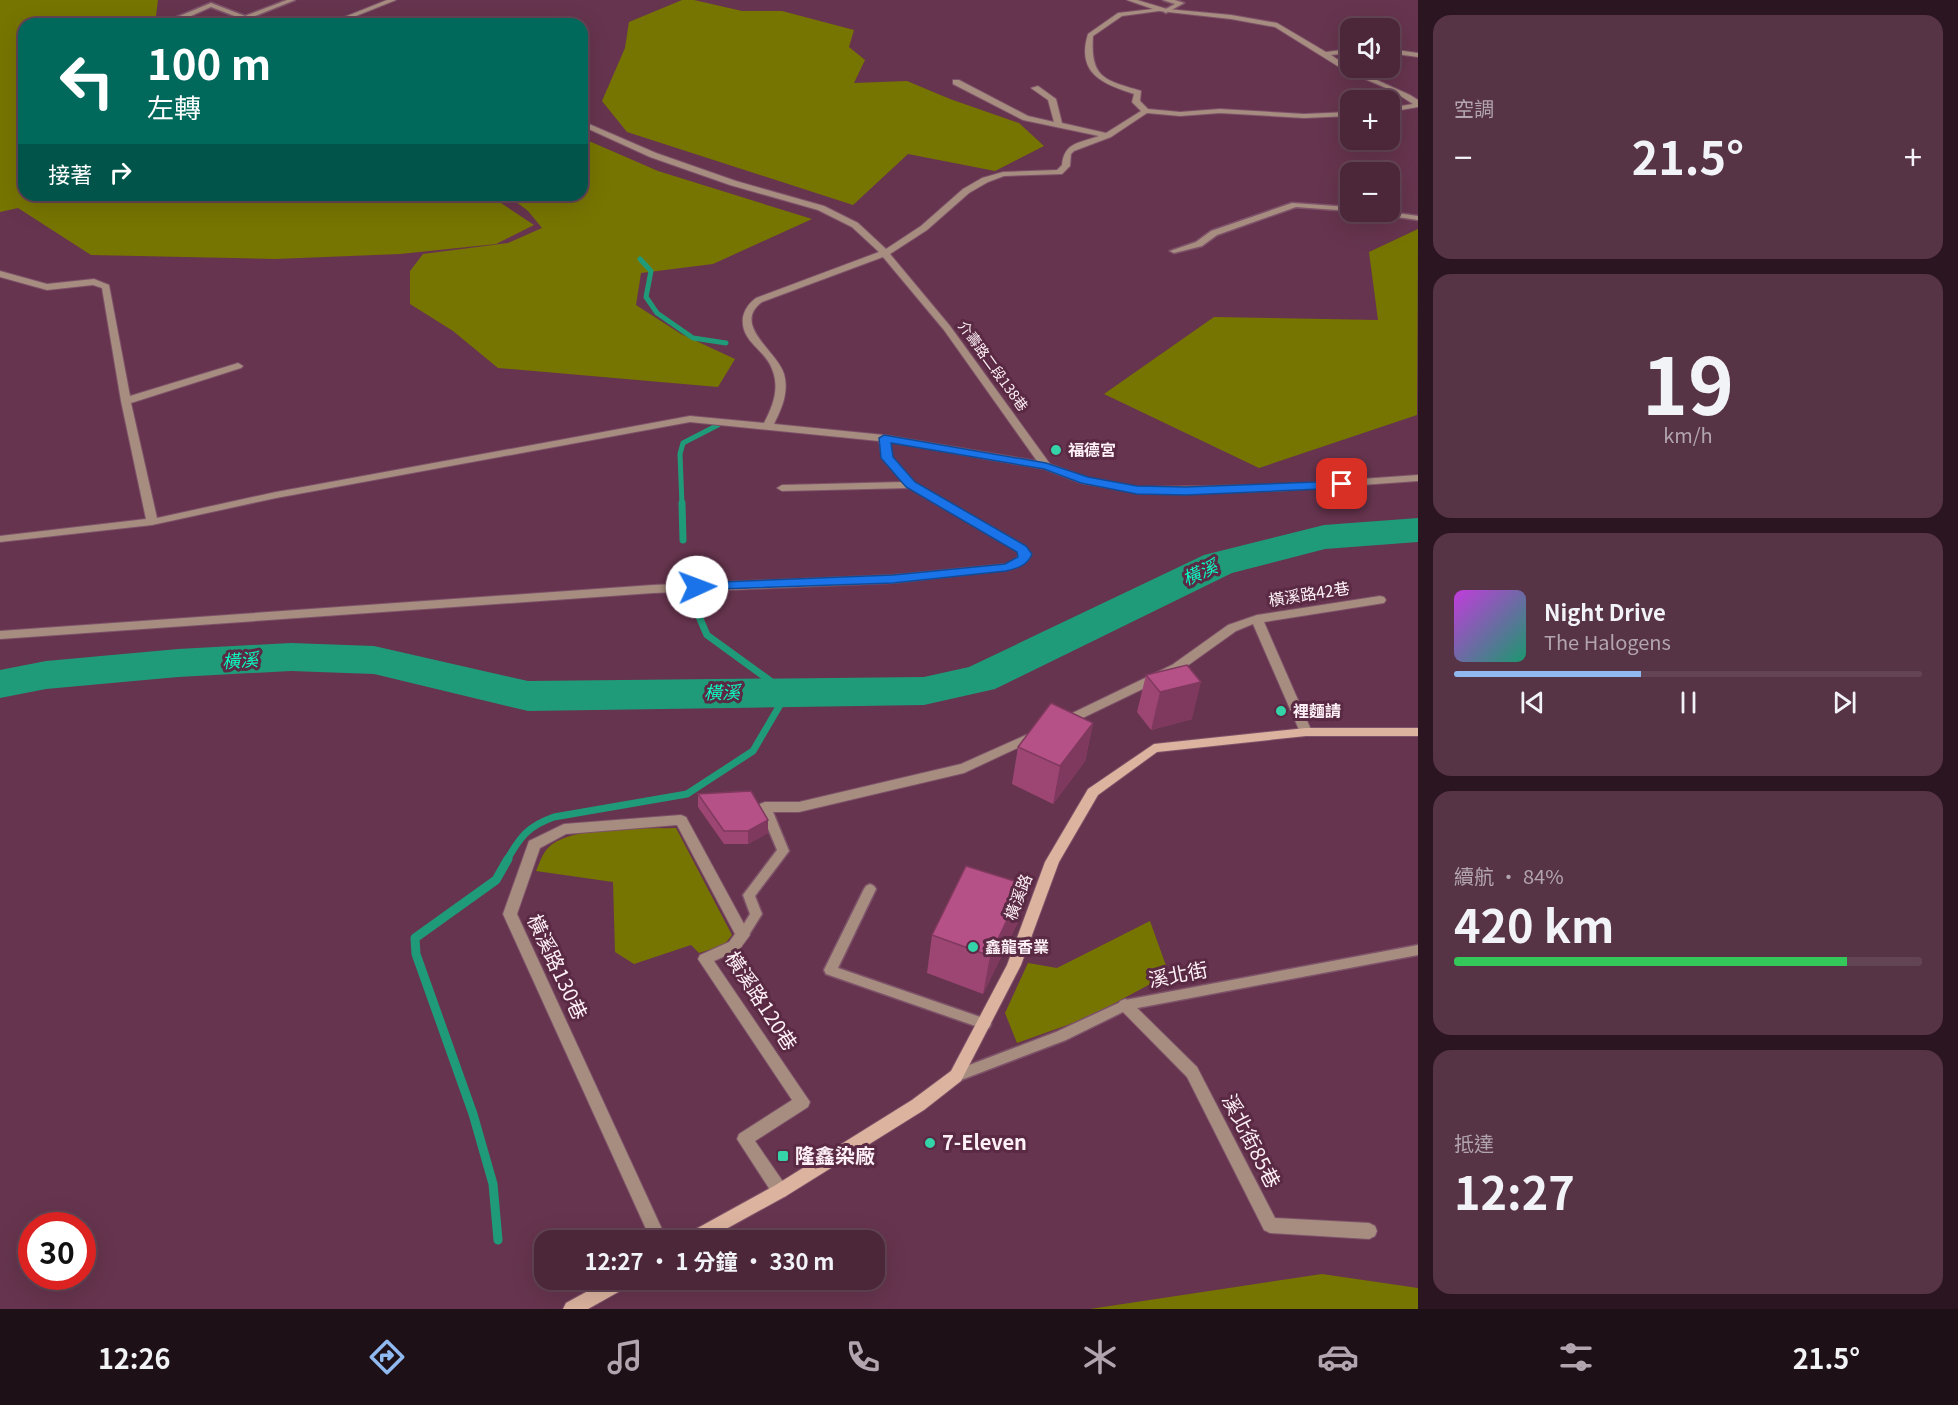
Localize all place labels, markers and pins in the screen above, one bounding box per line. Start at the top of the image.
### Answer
place label: 福德宮 [1068,437,1116,461]
marker: 福德宮 [1049,443,1063,457]
pin [1316,458,1367,509]
place label: 裡麵請 [1293,698,1341,722]
marker: 裡麵請 [1274,704,1288,718]
place label: 鑫龍香業 [985,934,1049,958]
marker: 鑫龍香業 [966,940,980,954]
place label: 7-Eleven [942,1127,1027,1156]
marker: 7-Eleven [923,1136,937,1150]
place label: 隆鑫染廠 [795,1140,875,1169]
marker: 隆鑫染廠 [776,1149,790,1163]

